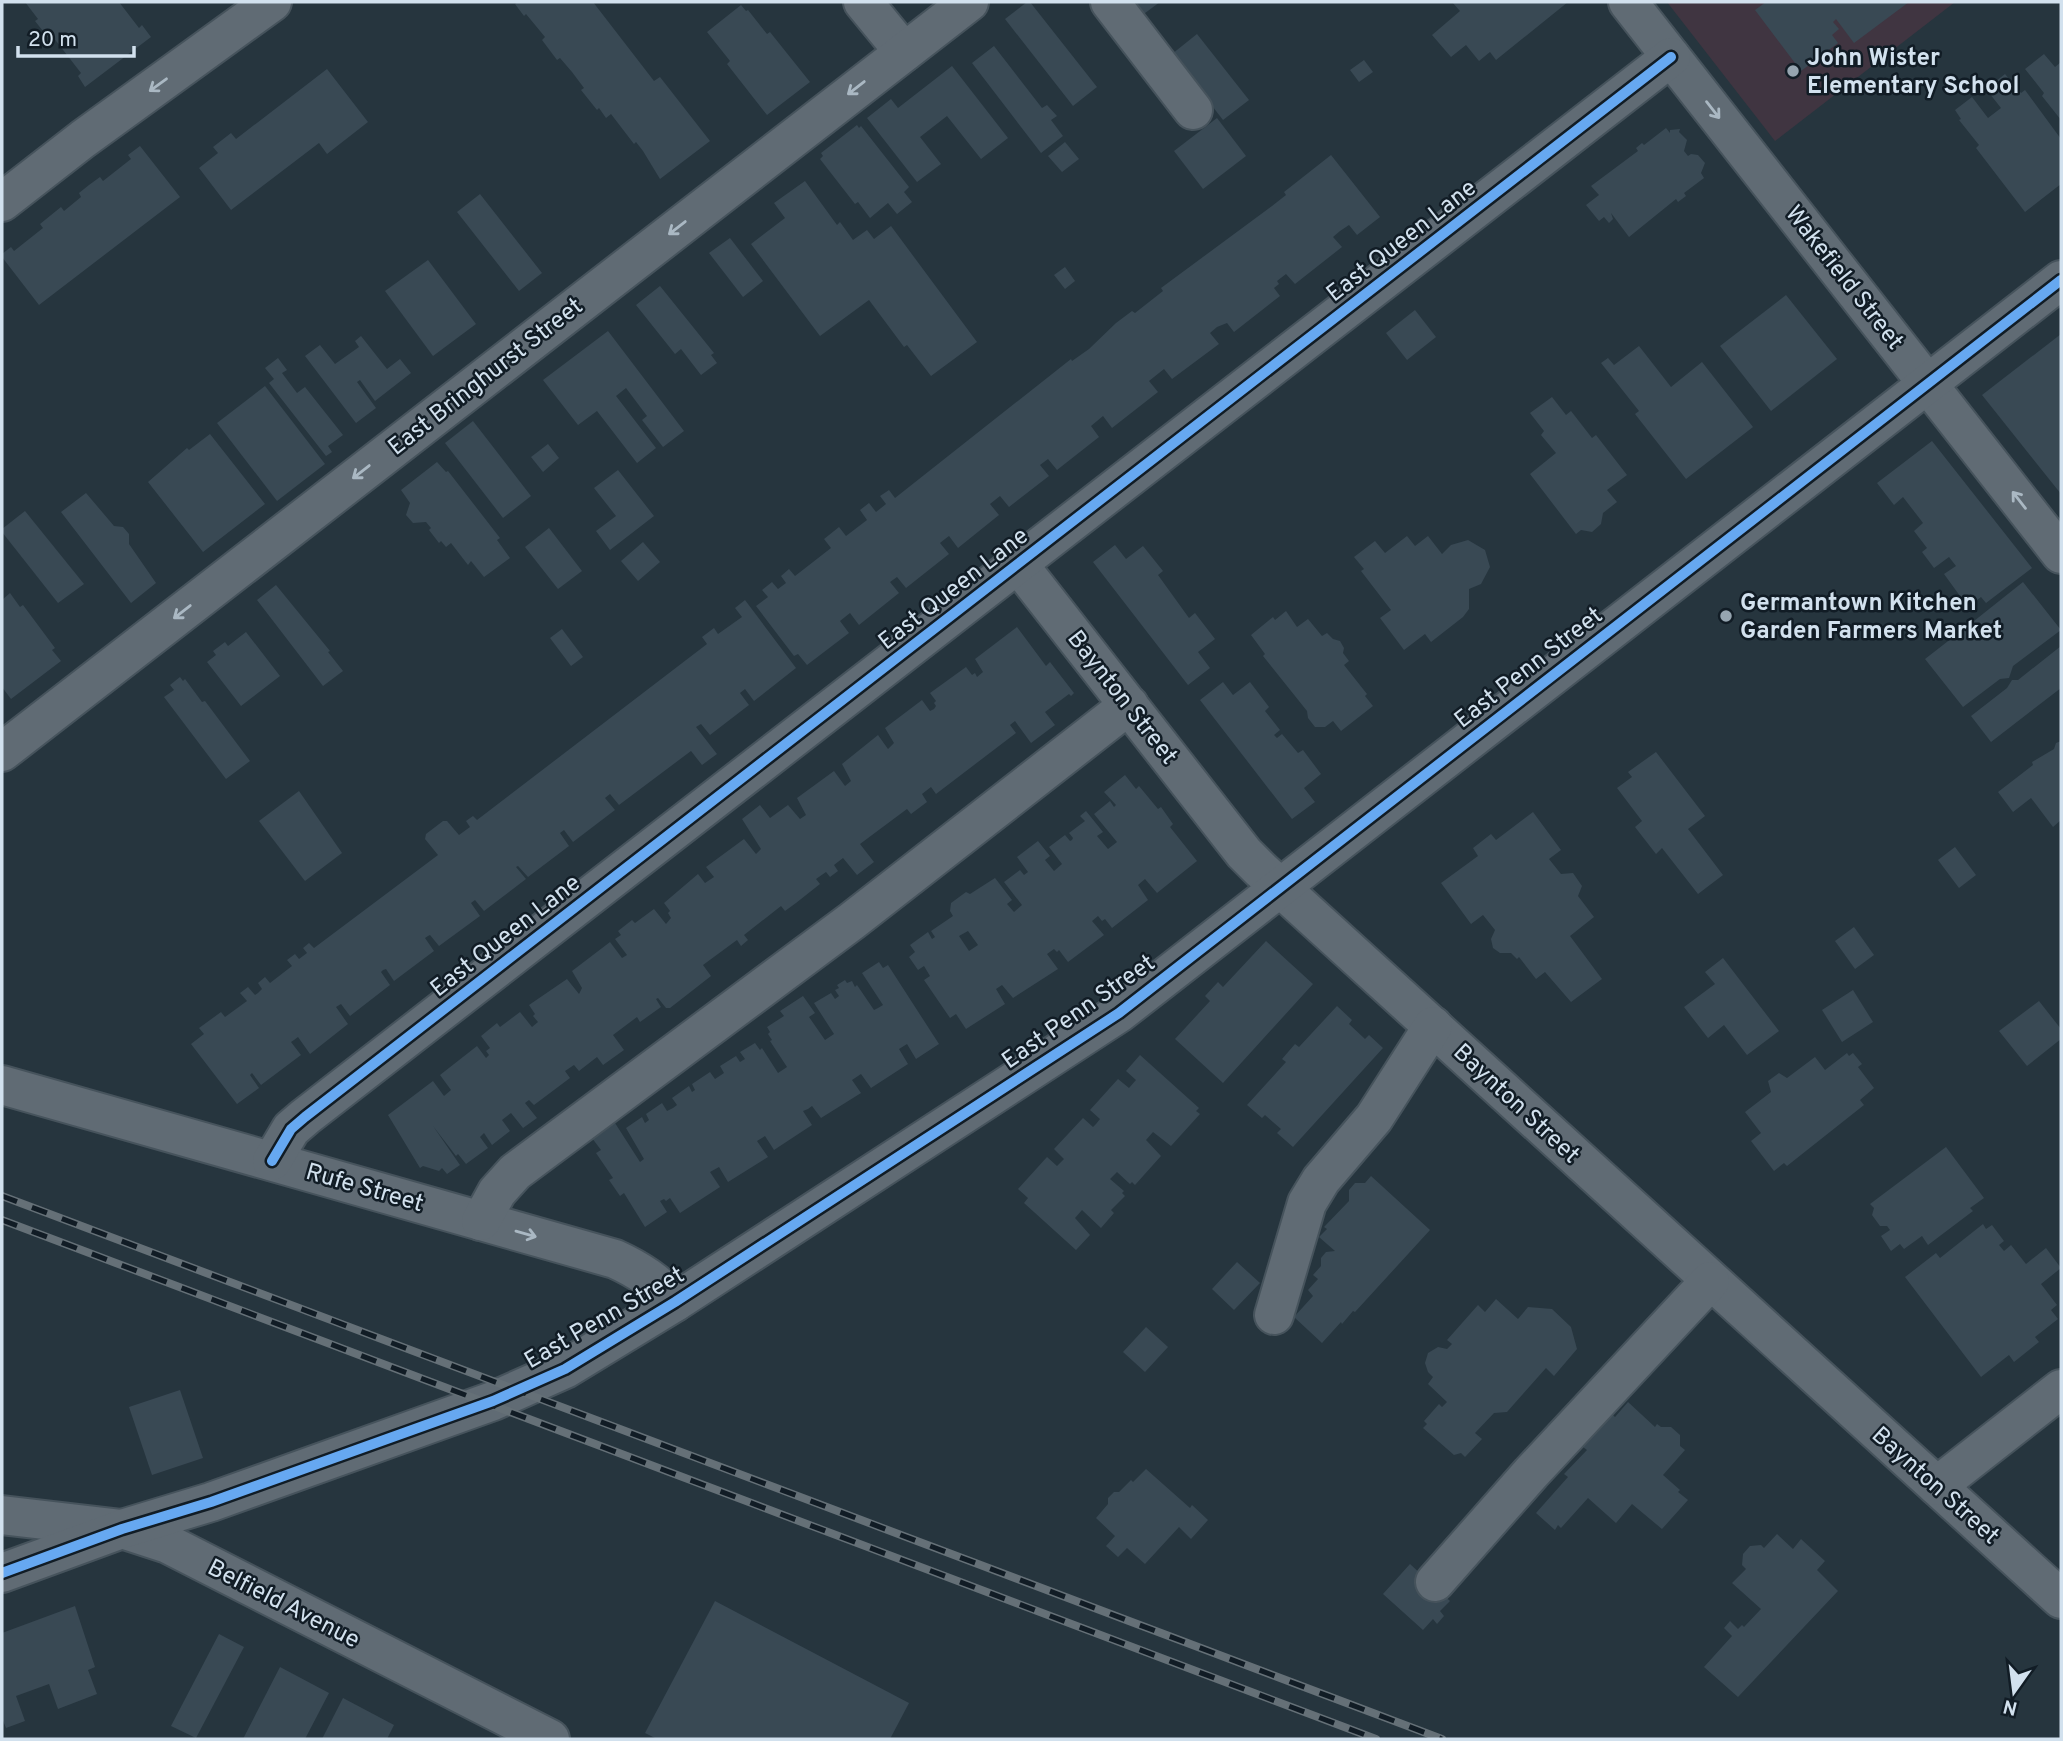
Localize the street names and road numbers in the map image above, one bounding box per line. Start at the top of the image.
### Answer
street label: East Queen Lane [1321,174,1483,310]
street label: Wakefield Street [1778,200,1909,356]
street label: East Bringhurst Street [383,292,590,463]
street label: East Queen Lane [873,522,1035,658]
street label: East Penn Street [1449,601,1609,736]
street label: Baynton Street [1060,625,1183,771]
street label: East Queen Lane [425,869,587,1005]
street label: East Penn Street [997,949,1161,1077]
street label: Baynton Street [1446,1038,1585,1171]
street label: Rufe Street [302,1158,427,1220]
street label: East Penn Street [520,1261,690,1377]
street label: Baynton Street [1864,1421,2005,1552]
street label: Belfield Avenue [202,1554,364,1656]

